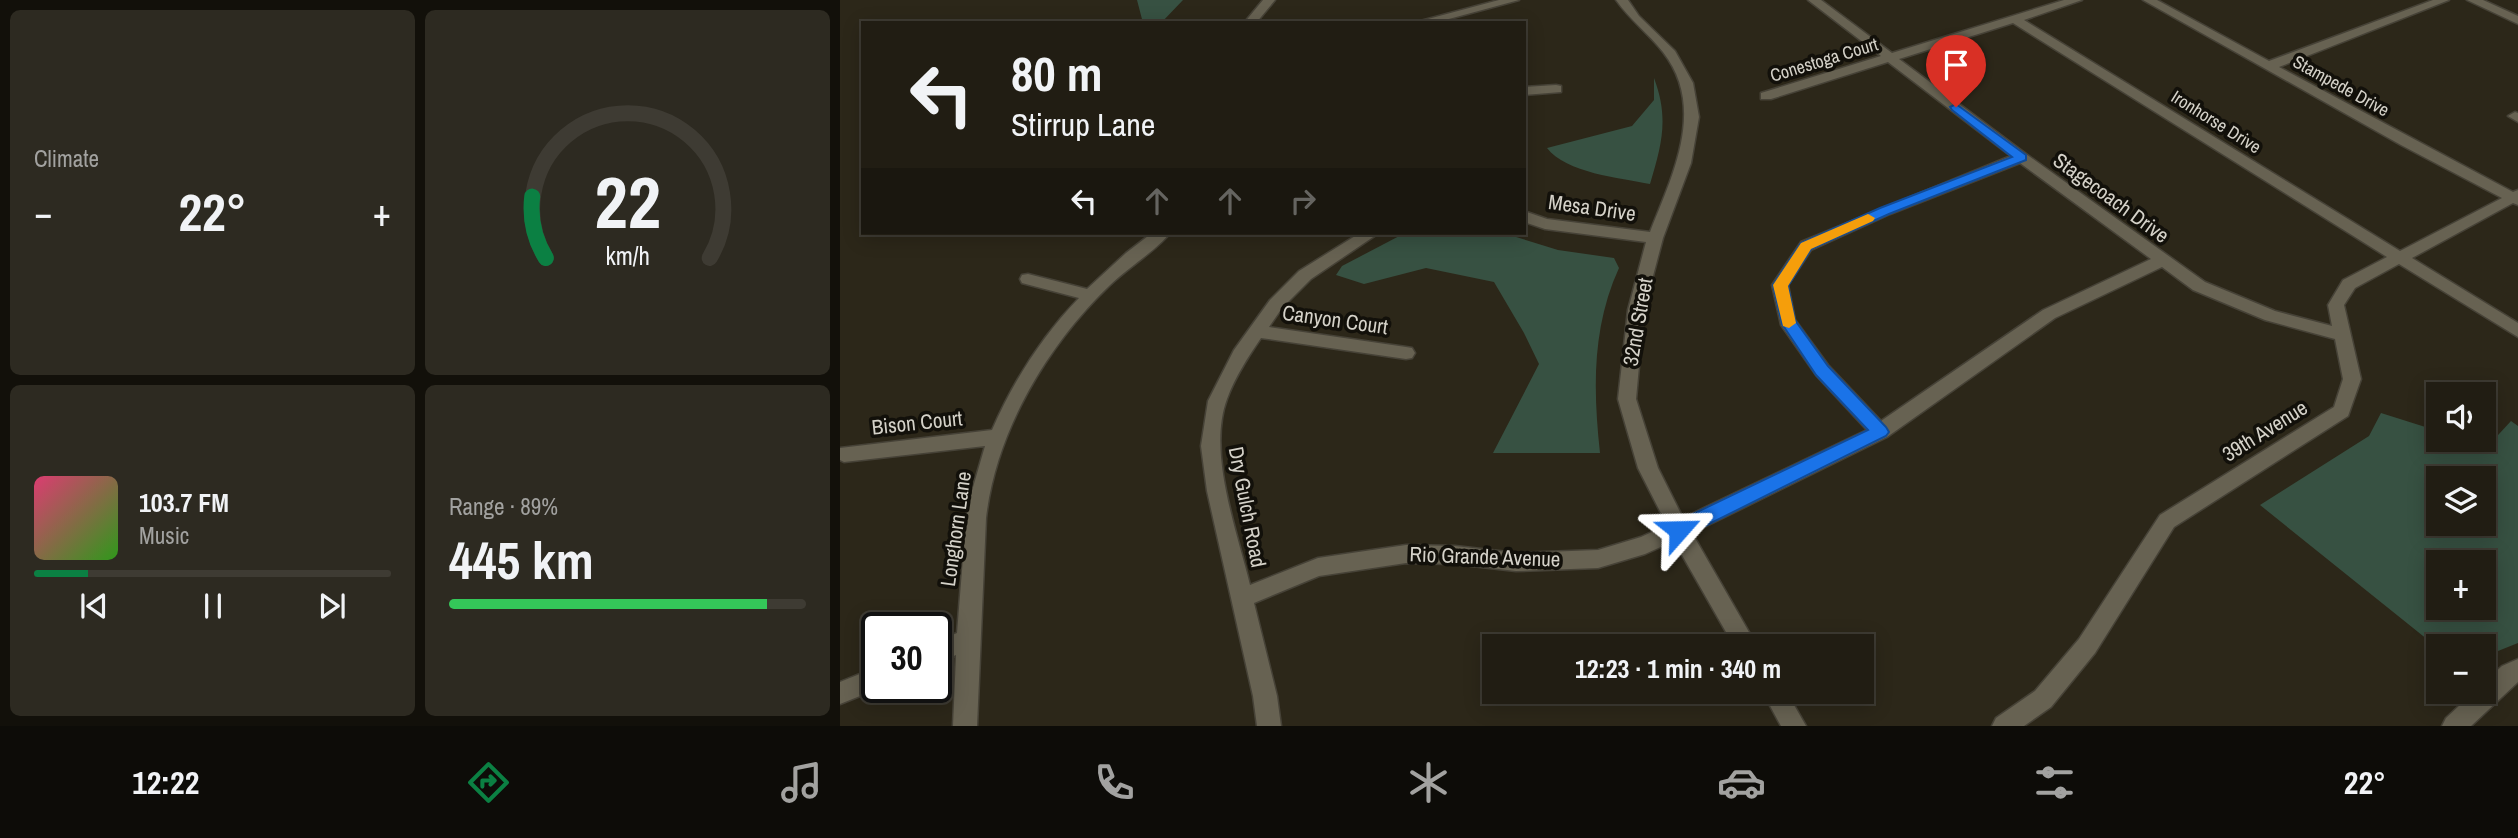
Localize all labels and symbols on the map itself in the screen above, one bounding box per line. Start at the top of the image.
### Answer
street label: Conestoga Court [1767,31,1881,88]
pin [1926,35,1986,107]
street label: Stampede Drive [2289,49,2394,122]
street label: Ironhorse Drive [2167,84,2266,159]
street label: Stagecoach Drive [2047,146,2175,250]
street label: Mesa Drive [1546,187,1638,228]
street label: 32nd Street [1615,275,1660,368]
street label: Canyon Court [1280,298,1390,341]
street label: 39th Avenue [2217,393,2313,468]
street label: Bison Court [870,403,964,442]
street label: Dry Gulch Road [1222,444,1273,570]
street label: Longhorn Lane [933,470,978,588]
position arrow [1642,493,1716,567]
street label: Rio Grande Avenue [1409,539,1561,574]
speed limit sign: 30 [861,612,952,703]

